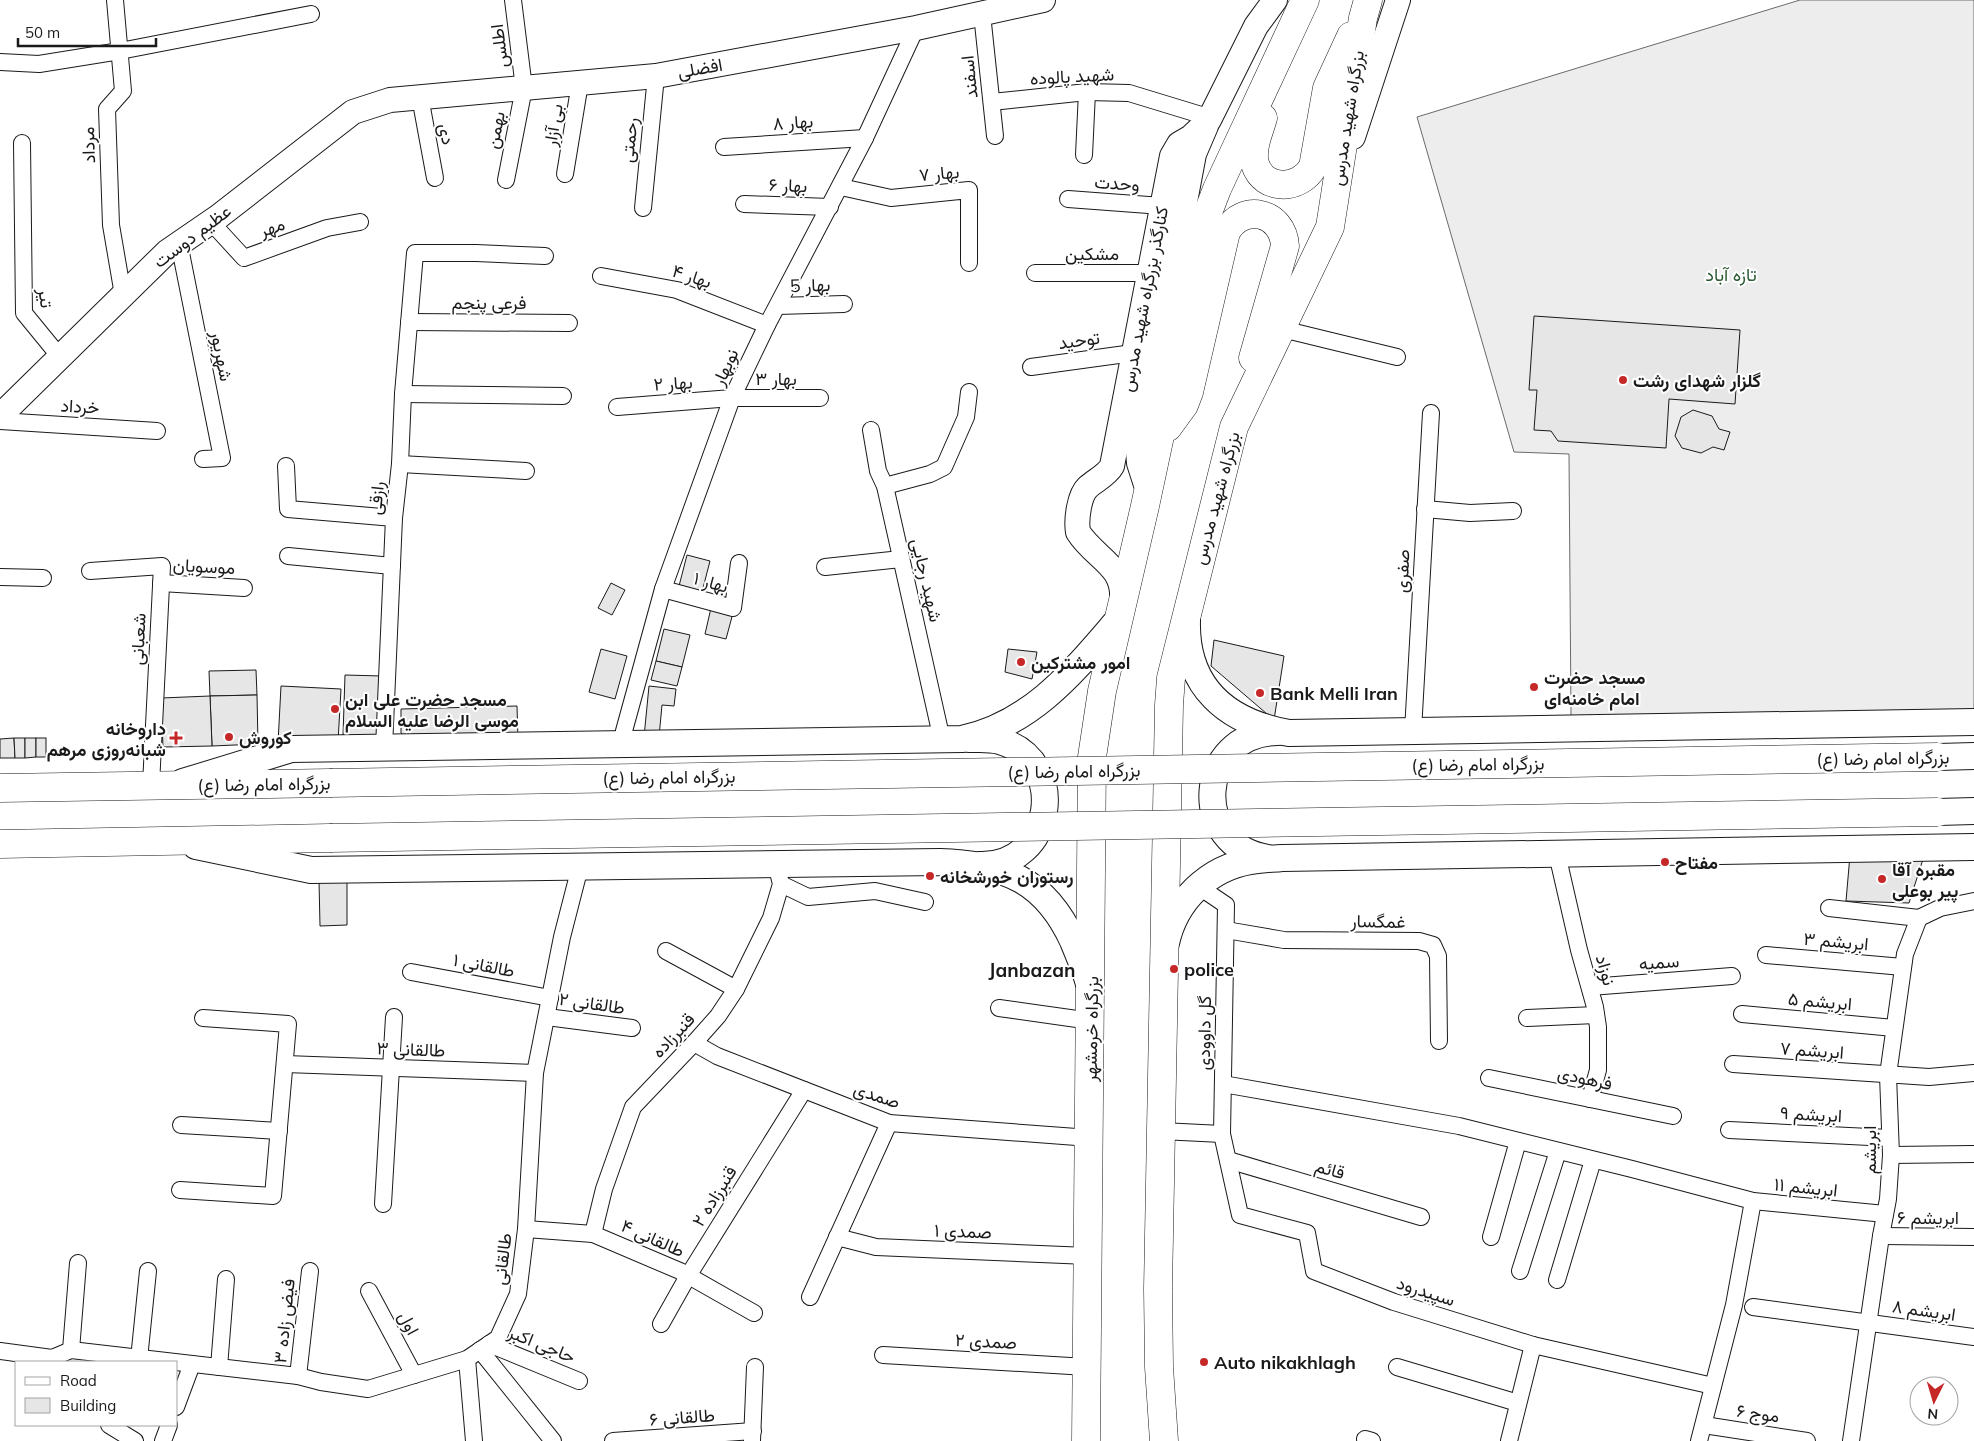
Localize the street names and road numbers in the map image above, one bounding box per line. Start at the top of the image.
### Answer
street label: اطلس [485,23,513,69]
street label: بزرگراه شهید مدرس [1325,49,1369,187]
street label: افضلی [676,53,724,83]
street label: اسفند [955,54,983,100]
street label: شهید پالوده [1029,62,1115,91]
street label: بی آزار [538,102,568,149]
street label: بهمن [480,109,510,151]
street label: بهار ۸ [772,109,814,135]
street label: رحمتی [615,116,643,164]
street label: دی [434,121,460,147]
street label: مرداد [76,126,100,164]
street label: بهار ۷ [918,160,960,186]
street label: وحدت [1094,170,1140,196]
street label: بهار ۶ [768,173,808,197]
street label: عظیم دوست [148,199,236,274]
street label: کنارگذر بزرگراه شهید مدرس [1115,204,1173,394]
street label: مهر [255,212,288,242]
street label: مشکین [1065,242,1119,265]
street label: بهار ۴ [669,259,715,293]
street label: بهار 5 [789,273,831,297]
street label: تیر [33,286,59,309]
street label: فرعی پنجم [452,291,526,315]
street label: توحید [1057,326,1101,354]
street label: شهریور [206,328,238,383]
street label: نوبهار [706,345,744,390]
street label: بهار ۳ [755,367,797,390]
street label: بهار ۲ [653,370,693,396]
street label: خرداد [60,393,100,419]
street label: بزرگراه شهید مدرس [1187,429,1245,567]
street label: رازقی [363,480,389,516]
street label: شهید رجایی [906,536,948,624]
street label: صفری [1389,549,1415,593]
street label: موسویان [172,553,236,579]
street label: بهار ۱ [691,566,731,598]
street label: شعبانی [125,612,151,666]
street label: بزرگراه امام رضا (ع) [1816,745,1950,772]
street label: بزرگراه امام رضا (ع) [1411,751,1545,778]
street label: بزرگراه امام رضا (ع) [1007,758,1141,785]
street label: بزرگراه امام رضا (ع) [602,764,736,791]
street label: بزرگراه امام رضا (ع) [197,771,331,798]
street label: غمگسار [1349,909,1406,933]
street label: ابریشم ۳ [1802,927,1869,956]
street label: طالقانی ۱ [451,948,517,982]
street label: سمیه [1638,949,1680,975]
street label: نوزاد [1591,952,1621,988]
street label: بزرگراه خرمشهر [1079,976,1103,1083]
street label: طالقانی ۲ [558,987,626,1019]
street label: ابریشم ۵ [1787,987,1853,1016]
street label: گل داوودی [1192,995,1216,1071]
street label: قنبرزاده [646,1008,700,1062]
street label: طالقانی ۳ [376,1036,446,1062]
street label: ابریشم ۷ [1779,1036,1845,1065]
street label: فرهودی [1555,1061,1615,1095]
street label: صمدی [851,1077,903,1113]
street label: ابریشم ۹ [1779,1101,1843,1128]
street label: ابریشم [1858,1126,1882,1174]
street label: قائم [1312,1154,1348,1185]
street label: قنبرزاده ۲ [686,1161,742,1231]
street label: ابریشم ۱۱ [1773,1172,1839,1203]
street label: ابریشم ۶ [1897,1206,1959,1230]
street label: طالقانی ۴ [618,1214,688,1262]
street label: صمدی ۱ [934,1219,992,1243]
street label: طالقانی [487,1232,517,1286]
street label: سپیدرود [1394,1271,1458,1312]
street label: فیض زاده ۳ [268,1278,300,1364]
street label: ابریشم ۸ [1891,1294,1957,1327]
street label: اول [393,1307,425,1339]
street label: حاجی اکبر [504,1320,579,1368]
street label: صمدی ۲ [955,1328,1017,1354]
street label: موج ۶ [1735,1399,1781,1428]
street label: طالقانی ۶ [648,1403,716,1431]

